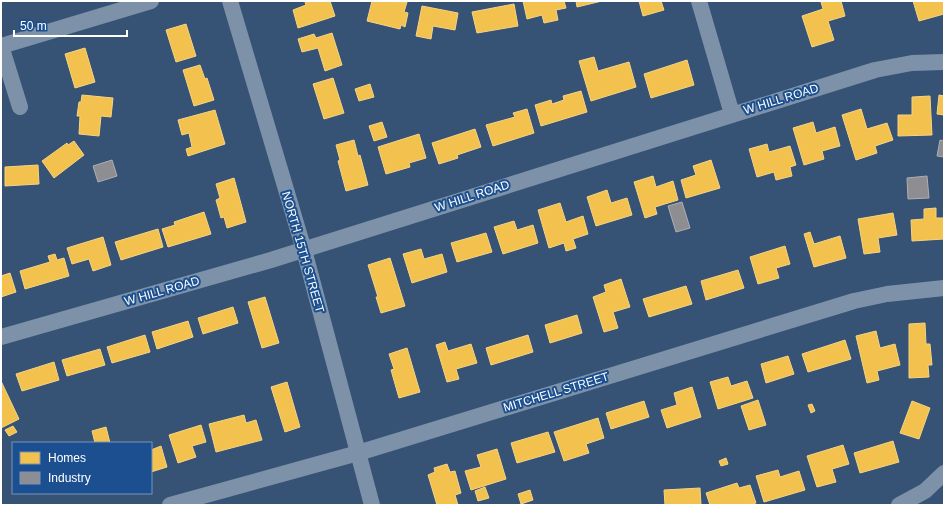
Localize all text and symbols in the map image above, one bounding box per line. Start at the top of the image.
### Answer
scale bar [14,12,127,38]
text: 50 m [20,19,47,33]
street label: W HILL ROAD [742,81,820,117]
street label: W HILL ROAD [433,177,511,215]
street label: NORTH 15TH STREET [279,190,327,315]
street label: W HILL ROAD [123,273,202,308]
street label: MITCHELL STREET [502,369,611,415]
legend [12,442,152,494]
text: Homes [48,451,86,465]
text: Industry [48,471,91,485]

